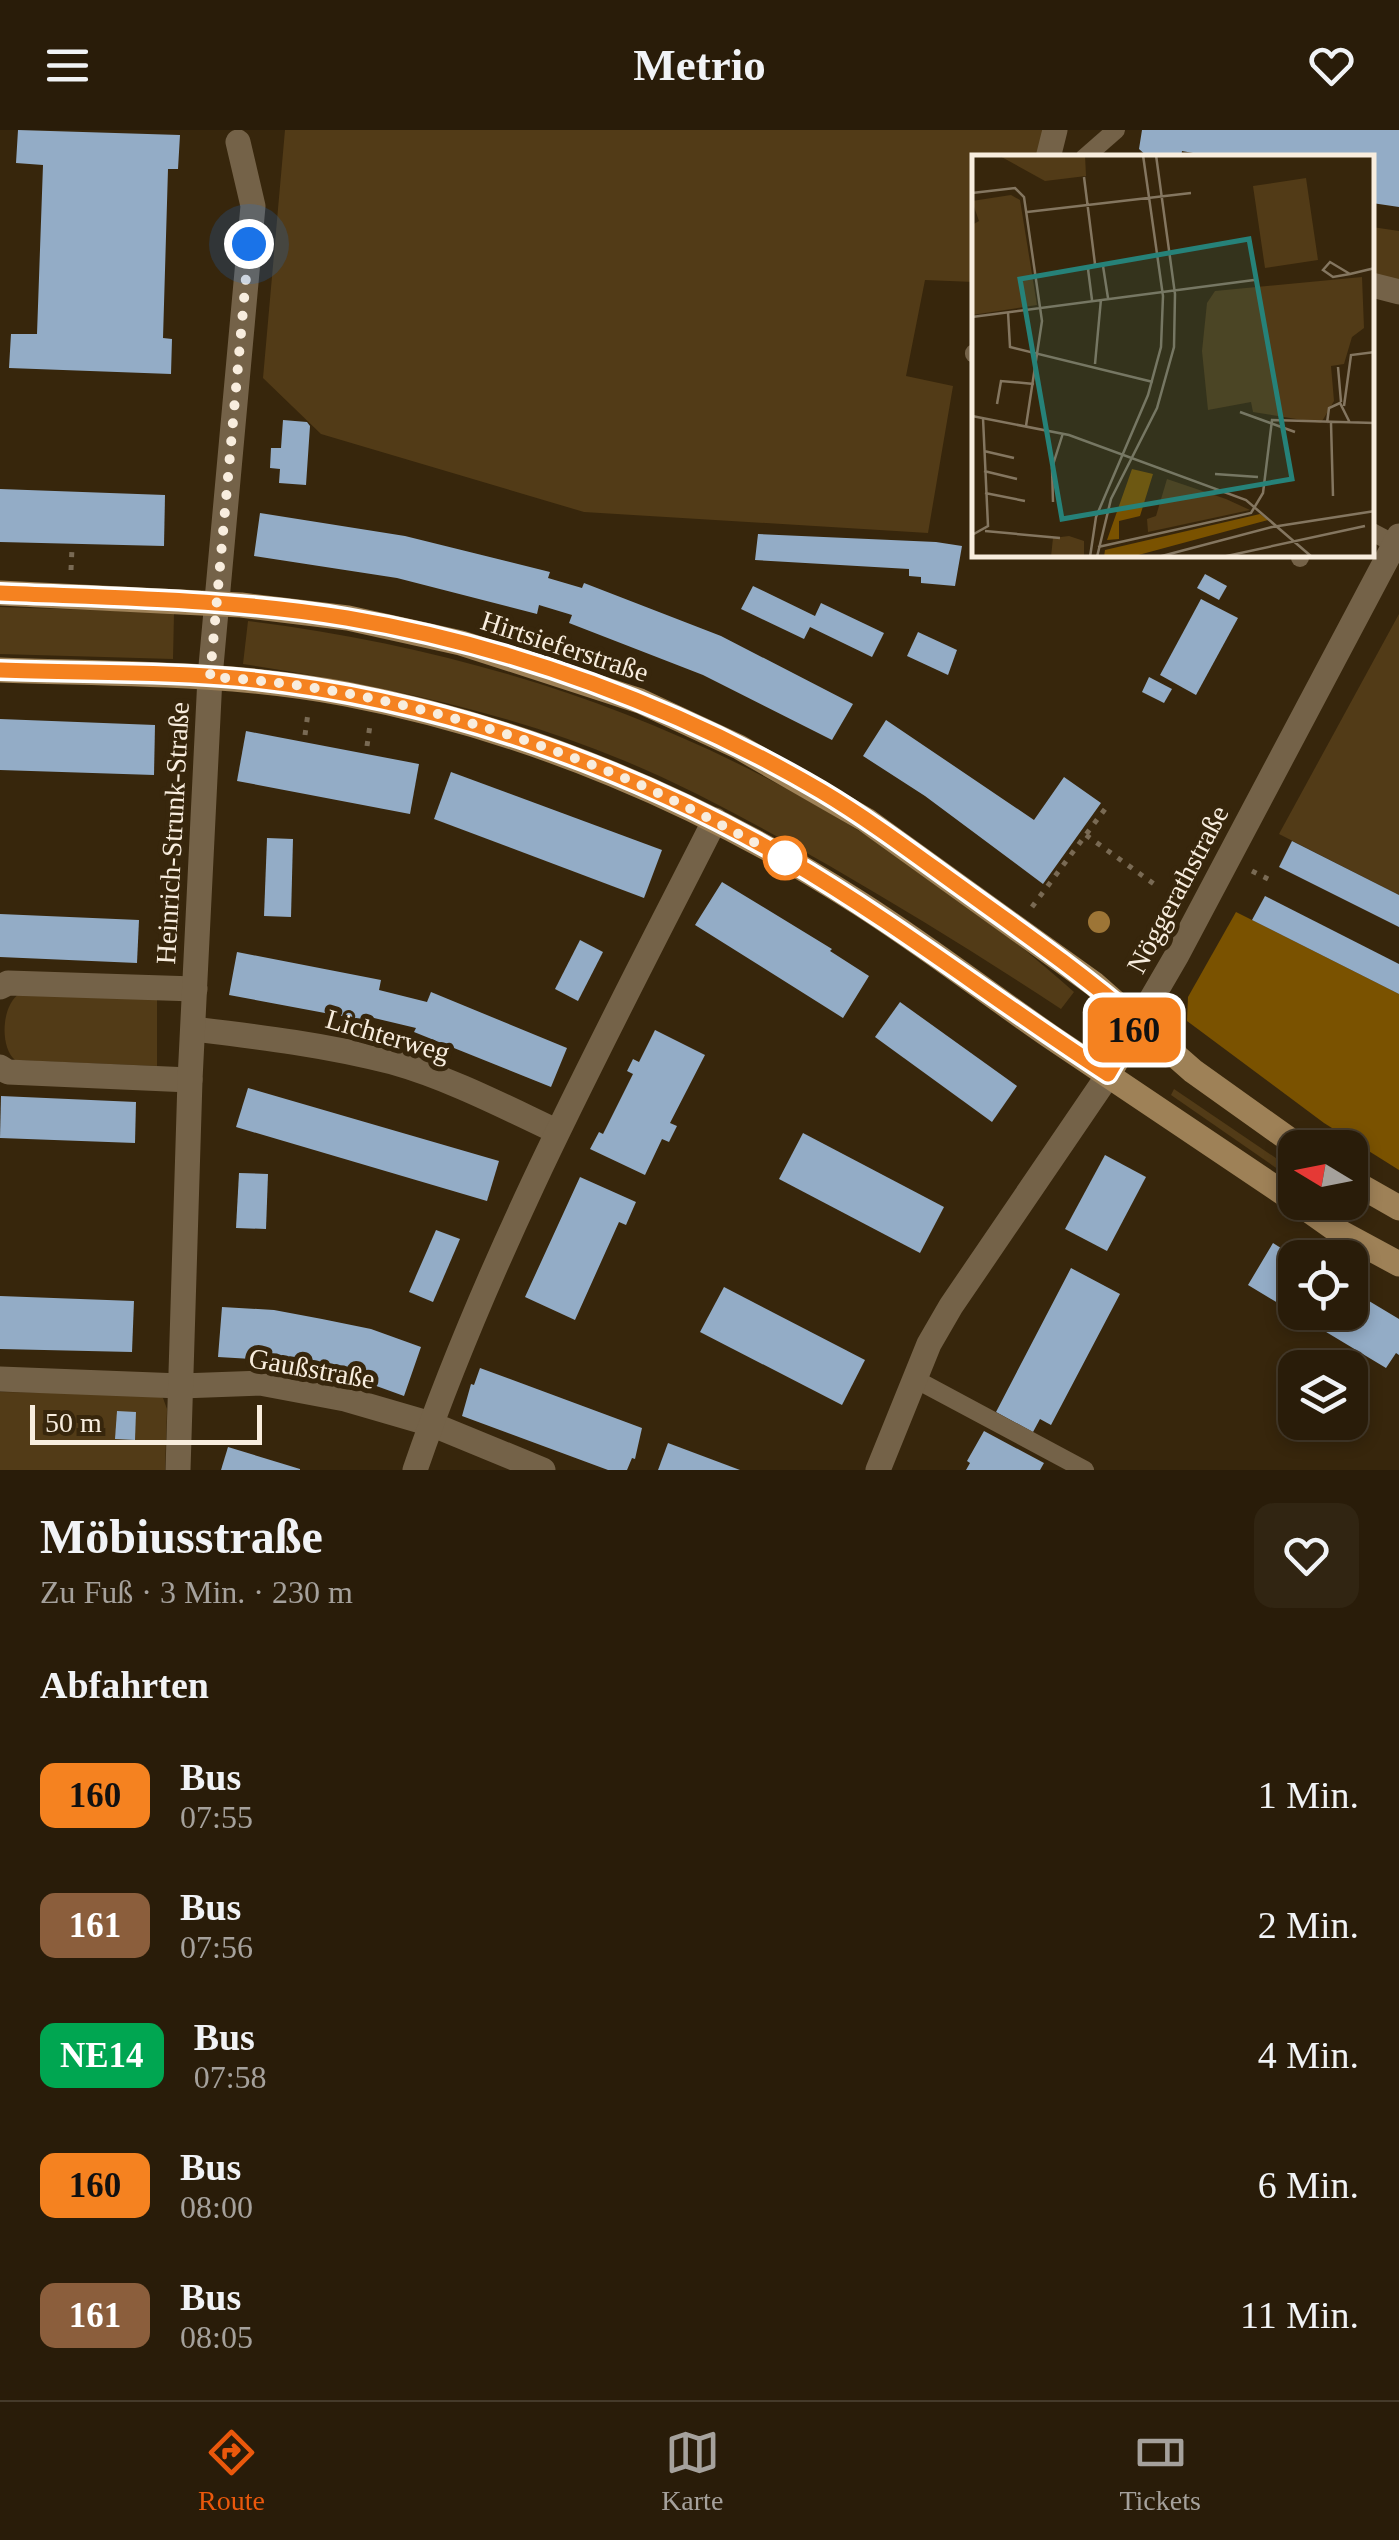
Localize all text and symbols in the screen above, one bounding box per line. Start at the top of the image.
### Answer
icon: menu [40,38,95,93]
icon: heart [1304,38,1359,93]
text: Metrio [633,40,766,90]
inset map [972,155,1374,558]
your location [224,219,274,269]
street label: Hirtsieferstraße [477,605,652,688]
street label: Heinrich-Strunk-Straße [150,701,195,965]
street label: Nöggerathstraße [1120,800,1235,978]
unlabelled marker [764,837,806,879]
line badge: 160 [1076,998,1192,1062]
street label: Lichterweg [322,1003,453,1068]
text: 160 [1108,1011,1160,1050]
north arrow [1278,1130,1368,1220]
map controls [1278,1130,1368,1440]
button: locate [1278,1240,1368,1330]
street label: Gaußstraße [246,1342,377,1395]
button: layers [1278,1350,1368,1440]
scale bar [30,1400,262,1444]
text: 50 m [45,1407,102,1438]
button: heart [1254,1503,1359,1608]
text: Möbiusstraße [40,1510,323,1563]
text: Zu Fuß · 3 Min. · 230 m [40,1574,353,1610]
text: Abfahrten [40,1664,209,1706]
text: Bus [180,1756,241,1798]
text: 1 Min. [1258,1774,1359,1816]
text: 160 [69,1776,121,1815]
text: 07:55 [180,1799,253,1835]
text: Bus [180,1886,241,1928]
text: 2 Min. [1258,1904,1359,1946]
text: 161 [69,1906,121,1945]
text: 07:56 [180,1929,253,1965]
text: Bus [194,2016,255,2058]
text: 4 Min. [1258,2034,1359,2076]
text: NE14 [60,2036,144,2075]
text: 07:58 [194,2059,267,2095]
text: Bus [180,2146,241,2188]
text: 6 Min. [1258,2164,1359,2206]
text: 160 [69,2166,121,2205]
text: 08:00 [180,2189,253,2225]
text: Bus [180,2276,241,2318]
text: 11 Min. [1240,2294,1359,2336]
text: 161 [69,2296,121,2335]
text: 08:05 [180,2319,253,2355]
tab: Route [198,2425,265,2517]
tab: Karte [661,2425,723,2517]
tab: Tickets [1119,2425,1201,2517]

